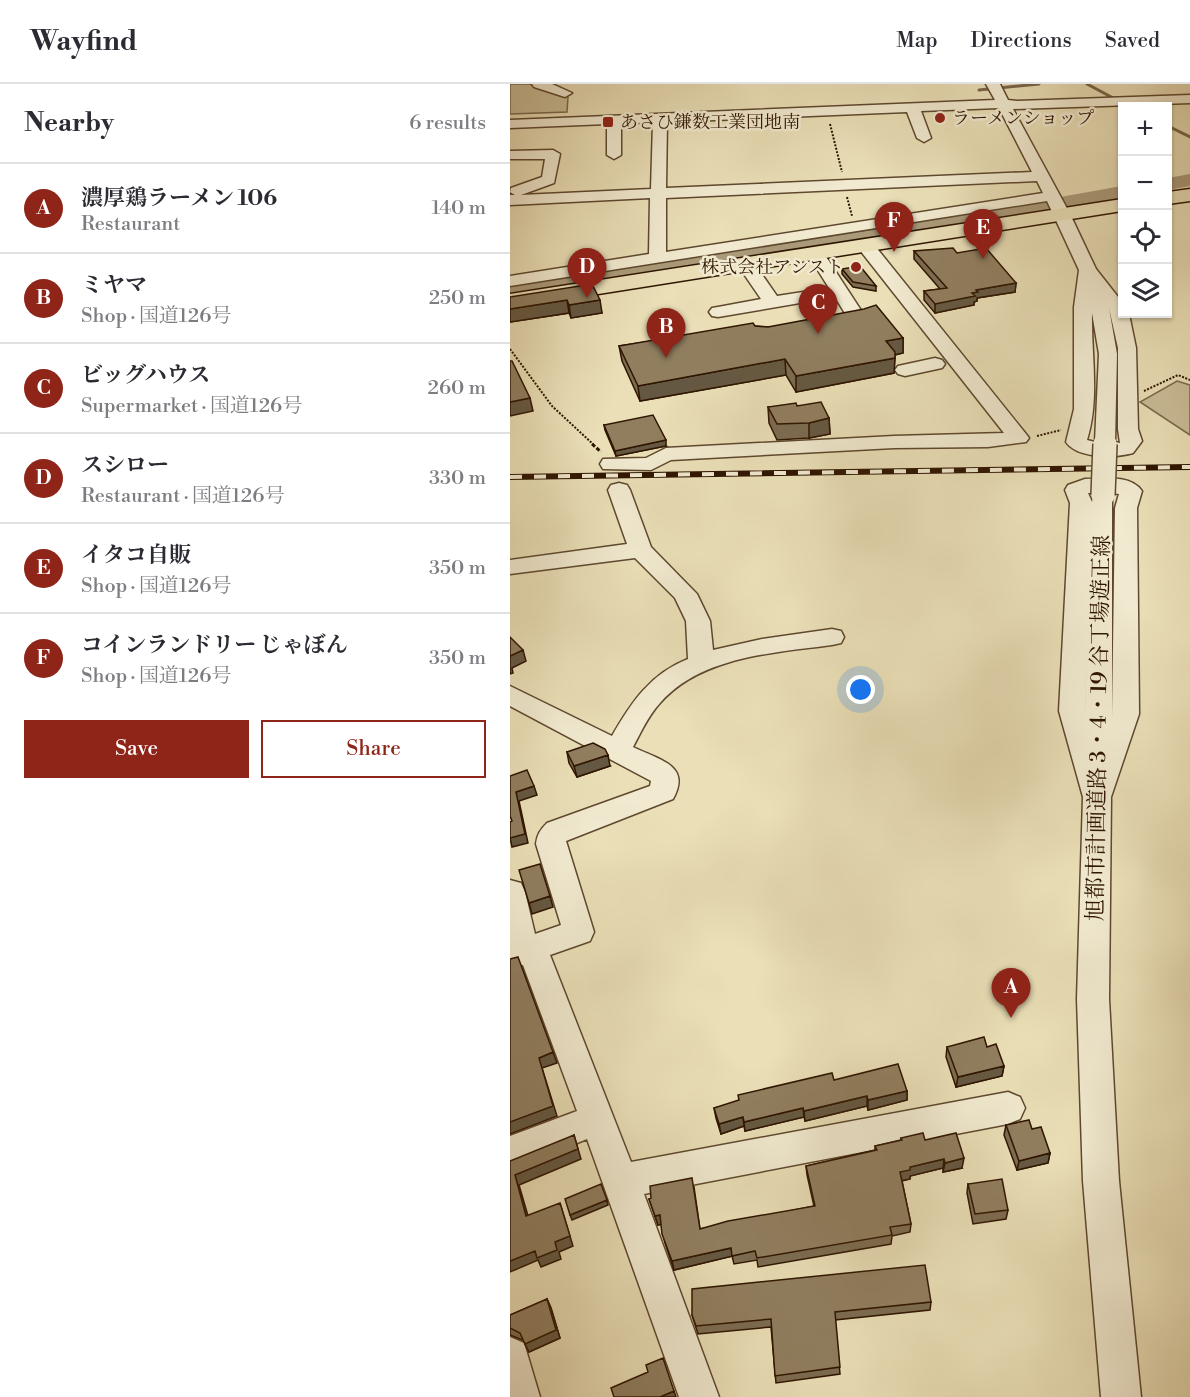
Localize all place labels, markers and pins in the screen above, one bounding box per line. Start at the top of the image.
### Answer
place label: ラーメンショップ [952,107,1094,130]
place label: あさひ鎌数工業団地南 [620,111,800,134]
marker: ラーメンショップ [933,111,947,125]
marker: あさひ鎌数工業団地南 [601,115,615,129]
pin: F [874,202,914,252]
pin: E [964,210,1002,259]
pin: D [568,248,607,298]
place label: 株式会社アシスト [701,256,844,279]
marker: 株式会社アシスト [849,260,863,274]
pin: C [798,284,838,334]
pin: B [646,308,686,358]
pin: A [992,968,1030,1018]

